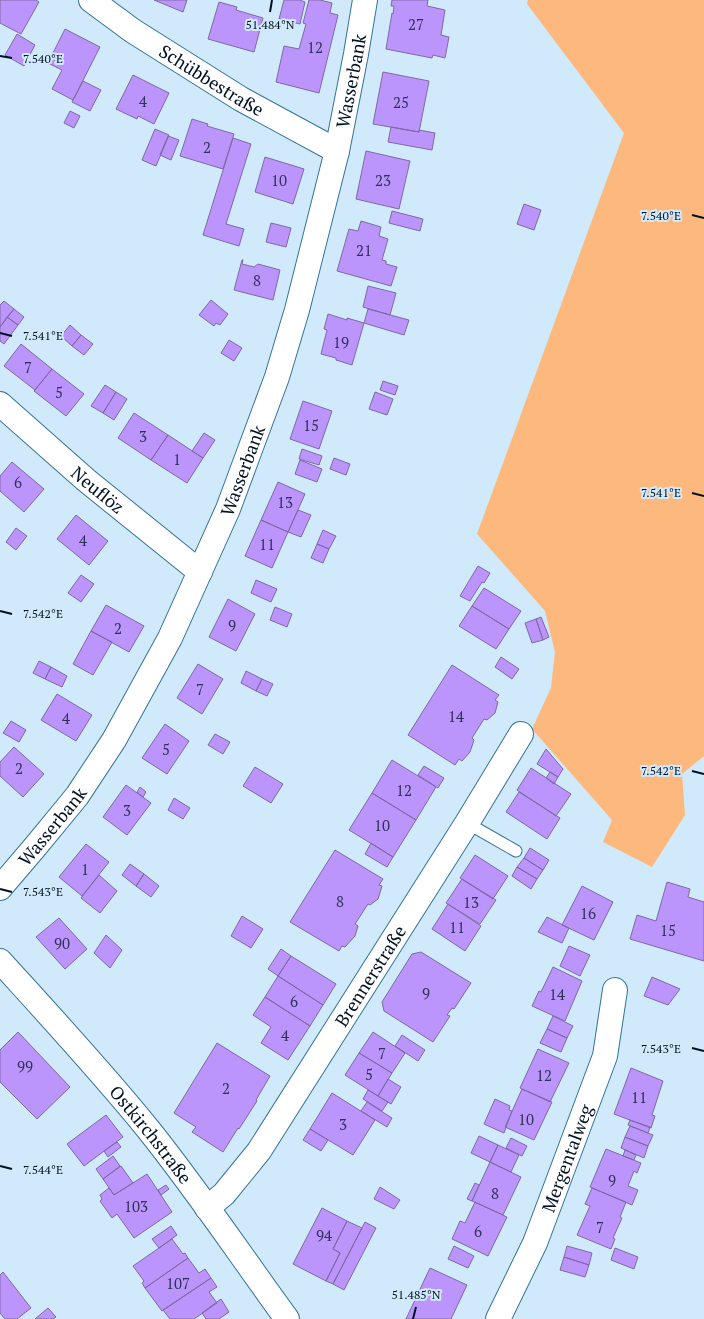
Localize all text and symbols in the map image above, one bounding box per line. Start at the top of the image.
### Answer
house number: 27 [408,14,424,34]
text: 51.484°N [245,17,295,32]
street label: Wasserbank [330,31,371,130]
house number: 12 [307,37,323,57]
street label: Schübbestraße [155,39,268,121]
text: 7.540°E [23,51,63,66]
house number: 4 [139,91,147,111]
house number: 25 [393,92,409,112]
house number: 2 [203,137,211,157]
house number: 10 [271,170,287,190]
house number: 23 [375,170,391,190]
text: 7.540°E [641,208,681,223]
house number: 21 [356,240,372,260]
house number: 8 [253,270,261,290]
text: 7.541°E [23,328,63,343]
house number: 19 [333,332,349,352]
house number: 7 [24,357,32,377]
house number: 5 [55,382,63,402]
house number: 15 [303,415,319,435]
street label: Wasserbank [214,421,270,519]
house number: 3 [139,426,147,446]
house number: 1 [173,449,181,469]
street label: Neuflöz [66,461,130,518]
house number: 6 [14,472,22,492]
text: 7.541°E [641,485,681,500]
house number: 13 [277,492,293,512]
house number: 4 [79,530,87,550]
house number: 11 [259,534,275,554]
text: 7.542°E [23,606,63,621]
house number: 9 [228,615,236,635]
house number: 2 [114,618,122,638]
house number: 7 [196,679,204,699]
house number: 14 [448,706,464,726]
house number: 4 [62,708,70,728]
house number: 5 [162,739,170,759]
house number: 2 [15,758,23,778]
text: 7.542°E [641,763,681,778]
house number: 12 [396,780,412,800]
street label: Wasserbank [13,782,92,870]
house number: 3 [123,800,131,820]
house number: 10 [374,815,390,835]
house number: 1 [81,859,89,879]
text: 7.543°E [23,884,63,899]
house number: 8 [336,891,344,911]
house number: 13 [463,892,479,912]
house number: 16 [580,903,596,923]
house number: 11 [449,917,465,937]
house number: 15 [660,920,676,940]
street label: Brennerstraße [329,921,411,1031]
house number: 90 [54,933,70,953]
house number: 9 [422,983,430,1003]
house number: 14 [549,984,565,1004]
house number: 6 [290,991,298,1011]
house number: 4 [281,1025,289,1045]
text: 7.543°E [641,1041,681,1056]
house number: 7 [378,1043,386,1063]
house number: 99 [17,1056,33,1076]
house number: 5 [365,1064,373,1084]
house number: 12 [536,1065,552,1085]
house number: 2 [222,1078,230,1098]
street label: Ostkirchstraße [104,1080,198,1188]
house number: 11 [631,1087,647,1107]
street label: Mergentalweg [536,1100,598,1216]
house number: 10 [518,1109,534,1129]
house number: 3 [339,1114,347,1134]
text: 7.544°E [23,1162,63,1177]
house number: 9 [608,1170,616,1190]
house number: 8 [491,1183,499,1203]
house number: 103 [124,1196,148,1216]
house number: 7 [596,1217,604,1237]
house number: 6 [474,1221,482,1241]
house number: 94 [316,1225,332,1245]
house number: 107 [166,1273,190,1293]
text: 51.485°N [391,1287,441,1302]

